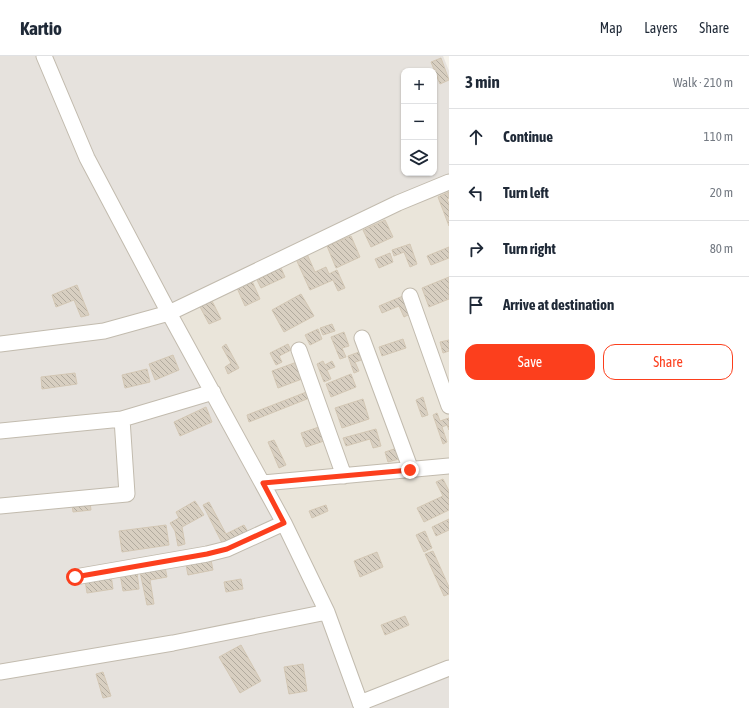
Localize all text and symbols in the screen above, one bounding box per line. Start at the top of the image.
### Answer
text: Kartio [20,17,62,39]
text: Map [600,20,622,36]
text: Layers [644,20,677,36]
text: Share [699,20,729,36]
map controls [401,68,437,176]
button: + [401,68,437,104]
text: 3 min [465,72,500,92]
text: Walk · 210 m [673,75,733,90]
button: − [401,104,437,140]
icon: ahead [465,126,487,148]
text: Continue [503,128,553,145]
text: 110 m [704,129,733,144]
button: layers [401,140,437,176]
icon: left [465,182,487,204]
text: Turn left [503,184,549,201]
text: 20 m [710,185,733,200]
icon: right [465,238,487,260]
text: Turn right [503,240,556,257]
text: 80 m [710,241,733,256]
icon: arrive [465,294,487,316]
text: Arrive at destination [503,296,614,313]
button: Save [465,344,595,380]
button: Share [603,344,733,380]
route end [401,461,419,479]
route start [66,568,84,586]

